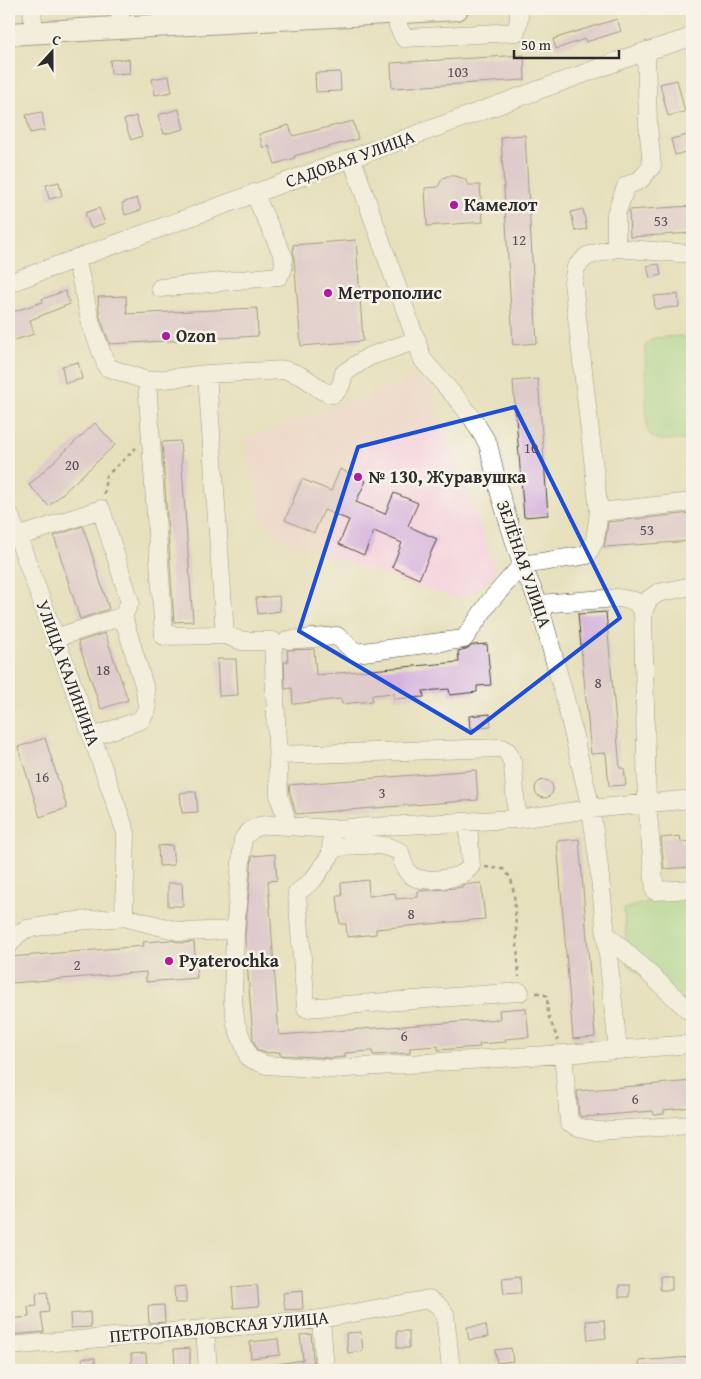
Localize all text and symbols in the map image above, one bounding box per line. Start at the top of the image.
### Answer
north arrow [28,28,78,78]
scale bar [514,28,618,60]
text: С [49,29,64,51]
text: 50 m [521,34,552,55]
house number: 103 [447,61,469,82]
street label: САДОВАЯ УЛИЦА [281,123,418,194]
place label: Камелот [464,191,538,218]
marker: Камелот [448,199,460,211]
house number: 53 [654,210,668,231]
house number: 12 [512,229,526,250]
place label: Метрополис [338,279,442,306]
marker: Метрополис [322,287,334,299]
place label: Ozon [176,322,216,349]
marker: Ozon [160,330,172,342]
house number: 10 [524,437,538,458]
house number: 20 [65,454,79,475]
place label: № 130, Журавушка [368,463,527,490]
marker: № 130, Журавушка [352,471,364,483]
street label: ЗЕЛЁНАЯ УЛИЦА [490,496,559,631]
house number: 53 [640,519,654,540]
street label: УЛИЦА КАЛИНИНА [30,596,107,750]
house number: 18 [96,659,110,680]
house number: 8 [594,672,602,693]
house number: 16 [35,766,49,787]
house number: 3 [378,782,386,803]
house number: 8 [407,903,415,924]
place label: Pyaterochka [179,947,280,974]
house number: 2 [73,954,81,975]
marker: Pyaterochka [163,955,175,967]
house number: 6 [400,1025,408,1046]
house number: 6 [631,1088,639,1109]
street label: ПЕТРОПАВЛОВСКАЯ УЛИЦА [108,1303,330,1350]

